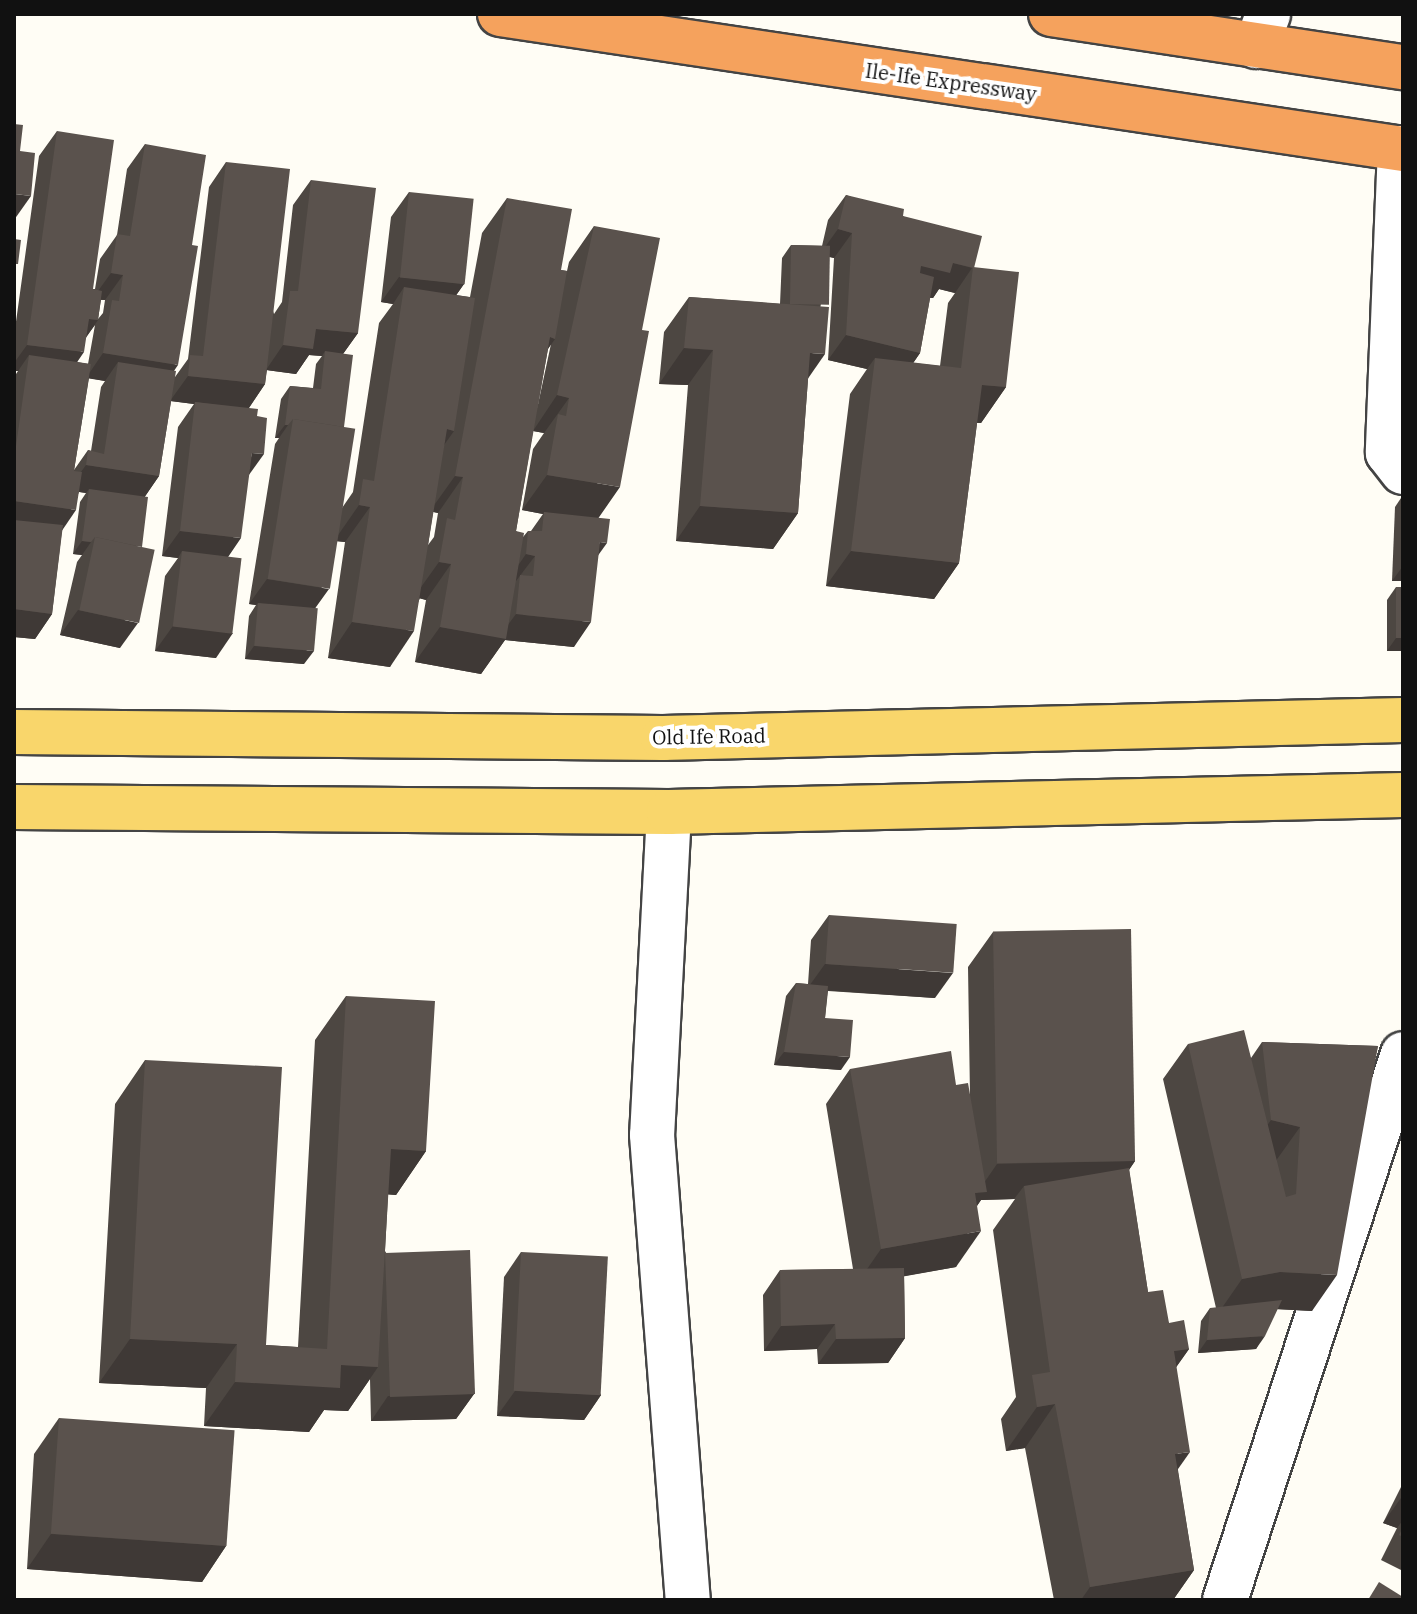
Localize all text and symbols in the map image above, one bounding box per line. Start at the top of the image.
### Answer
street label: Ile-Ife Expressway [864,58,1038,106]
street label: Old Ife Road [652,723,766,749]

